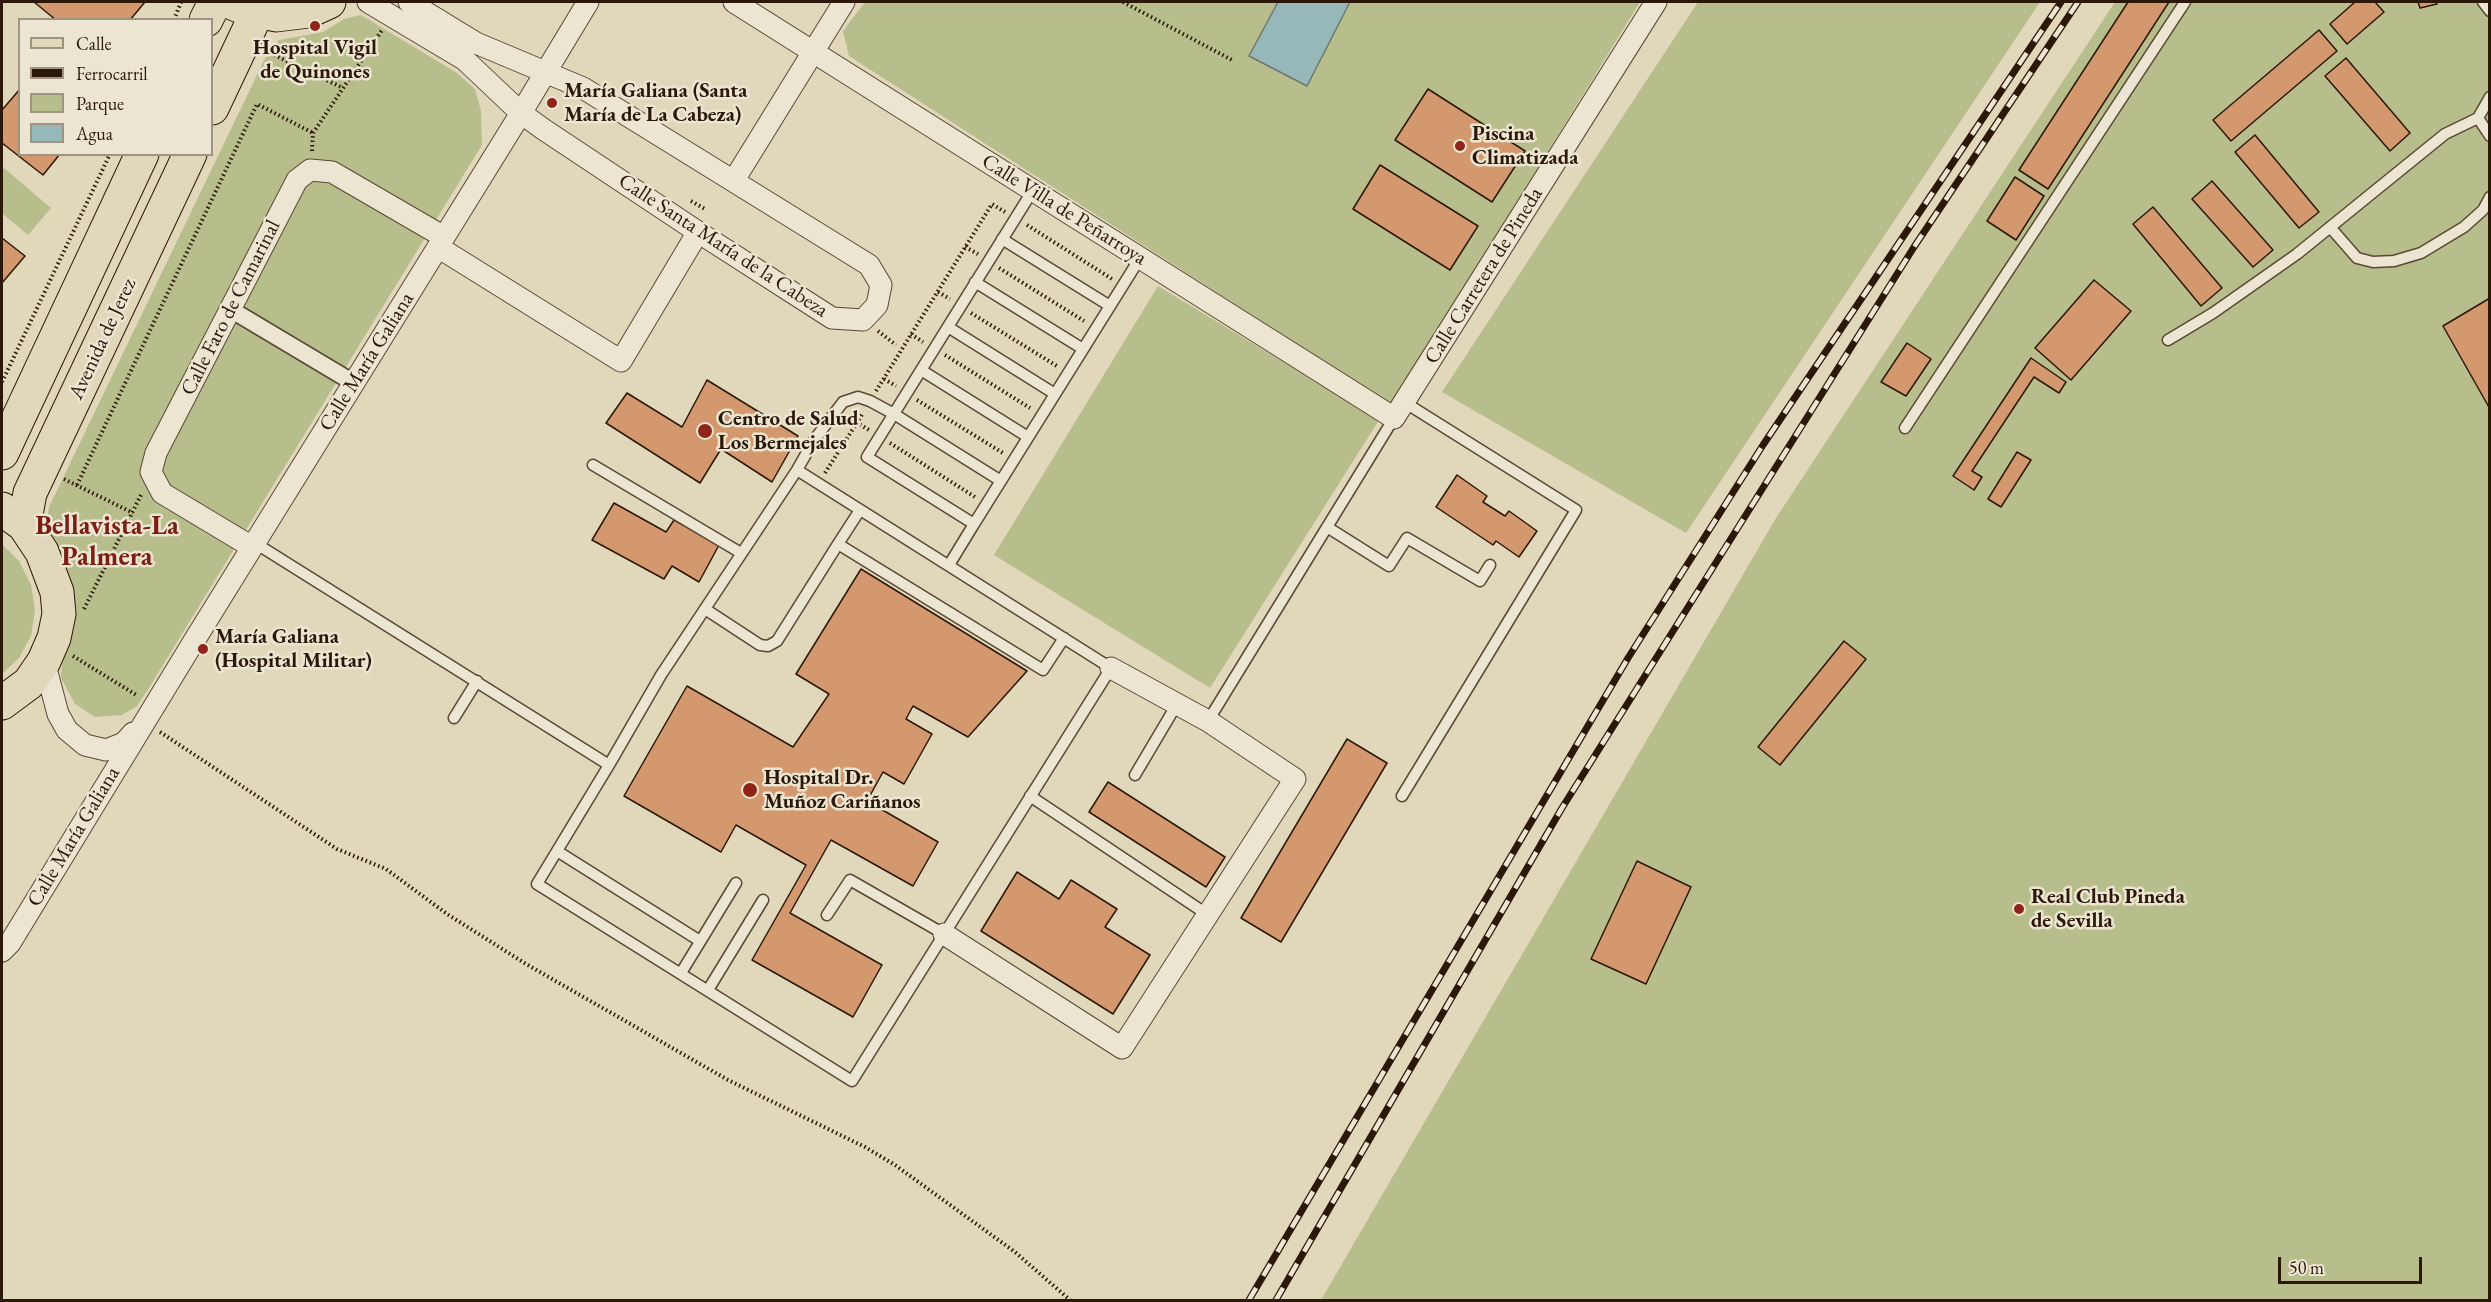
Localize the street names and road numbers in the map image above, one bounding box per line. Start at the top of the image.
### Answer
street label: Calle Villa de Peñarroya [977,149,1151,271]
street label: Calle Santa María de la Cabeza [613,169,833,323]
street label: Calle Carretera de Pineda [1419,183,1549,369]
street label: Calle Faro de Camarinal [176,216,286,400]
street label: Avenida de Jerez [64,274,142,404]
street label: Calle María Galiana [314,288,420,436]
street label: Calle María Galiana [22,762,126,912]

